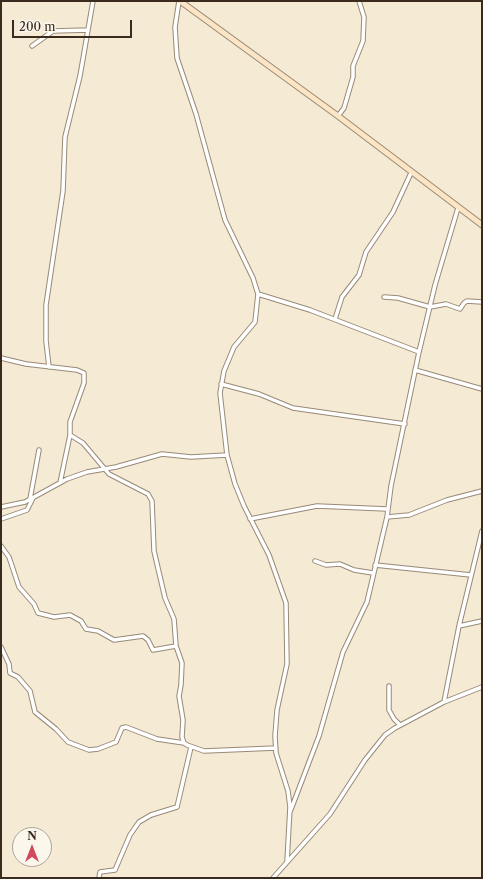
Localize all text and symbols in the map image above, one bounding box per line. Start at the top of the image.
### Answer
scale bar [14,12,134,38]
text: 200 m [19,19,56,34]
north arrow [12,827,52,867]
text: N [27,829,37,843]

